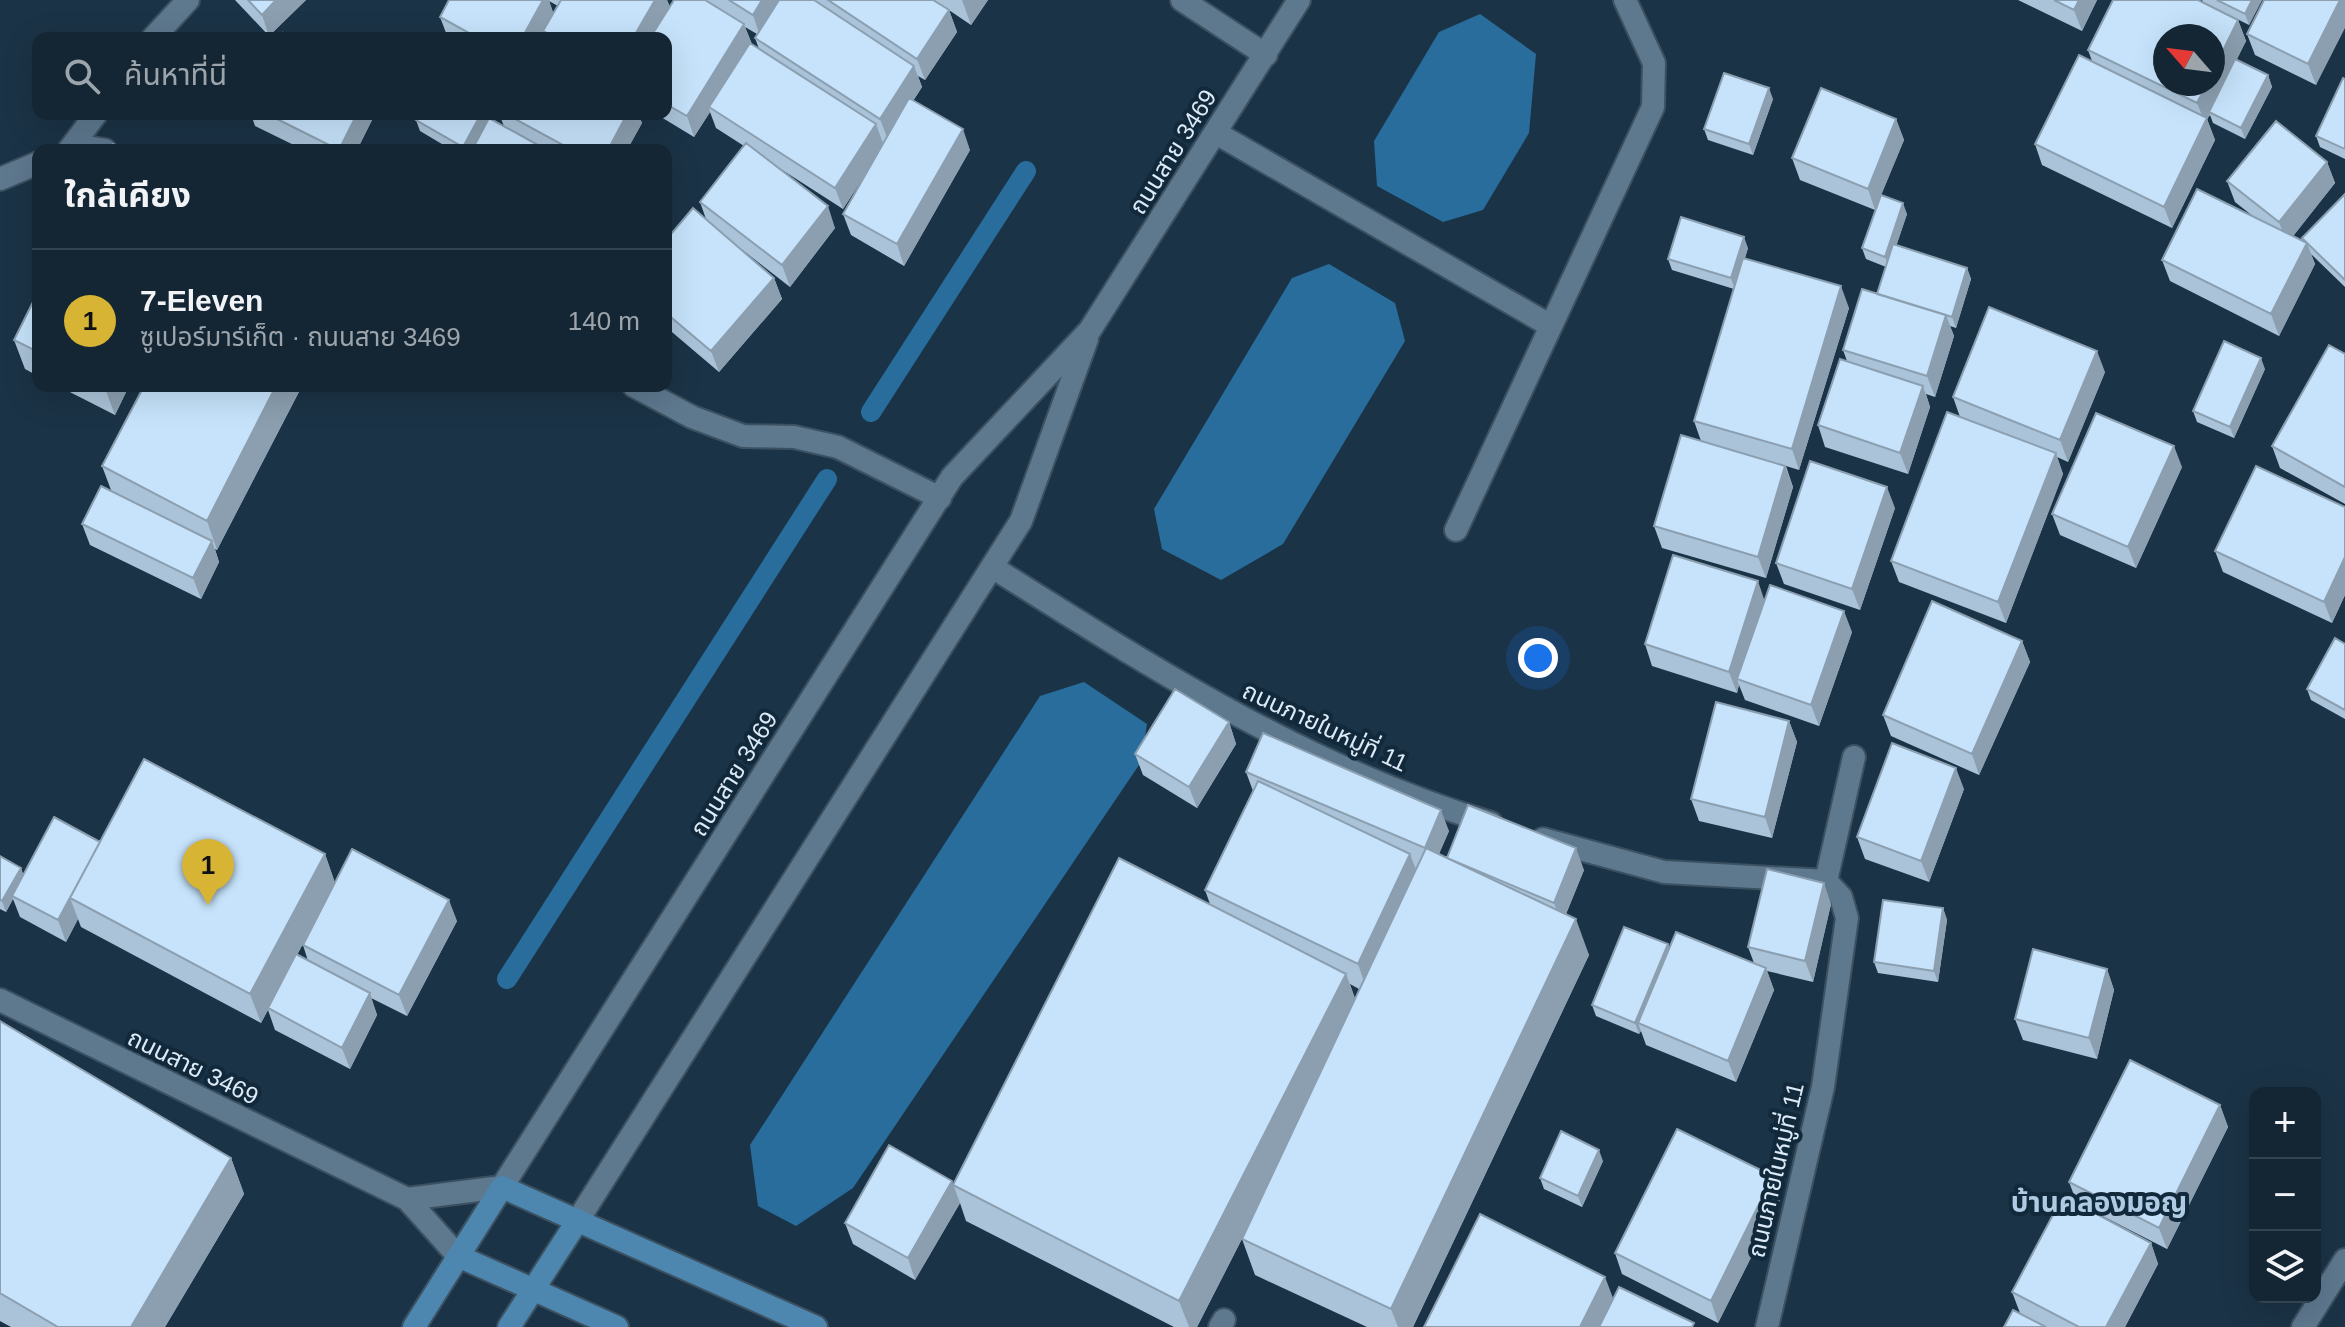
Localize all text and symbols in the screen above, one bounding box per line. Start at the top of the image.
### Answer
north arrow [2153,24,2225,96]
search box [32,32,672,120]
icon: search [60,54,104,98]
text: ค้นหาที่นี่ [124,58,227,91]
street label: ถนนสาย 3469 [1124,85,1222,219]
text: ใกล้เคียง [64,176,191,214]
text: 7-Eleven [140,284,263,317]
text: 1 [83,306,97,336]
text: 140 m [568,306,640,336]
text: ซูเปอร์มาร์เก็ต · ถนนสาย 3469 [140,322,461,352]
your location [1518,638,1558,678]
street label: ถนนภายในหมู่ที่ 11 [1238,674,1413,778]
street label: ถนนสาย 3469 [685,707,783,841]
pin: 1 [182,839,234,905]
street label: ถนนสาย 3469 [124,1023,263,1110]
street label: ถนนภายในหมู่ที่ 11 [1739,1079,1811,1261]
map controls [2249,1087,2321,1303]
button: + [2249,1087,2321,1159]
button: − [2249,1159,2321,1231]
district label: บ้านคลองมอญ [2011,1187,2187,1218]
button: layers [2249,1231,2321,1303]

